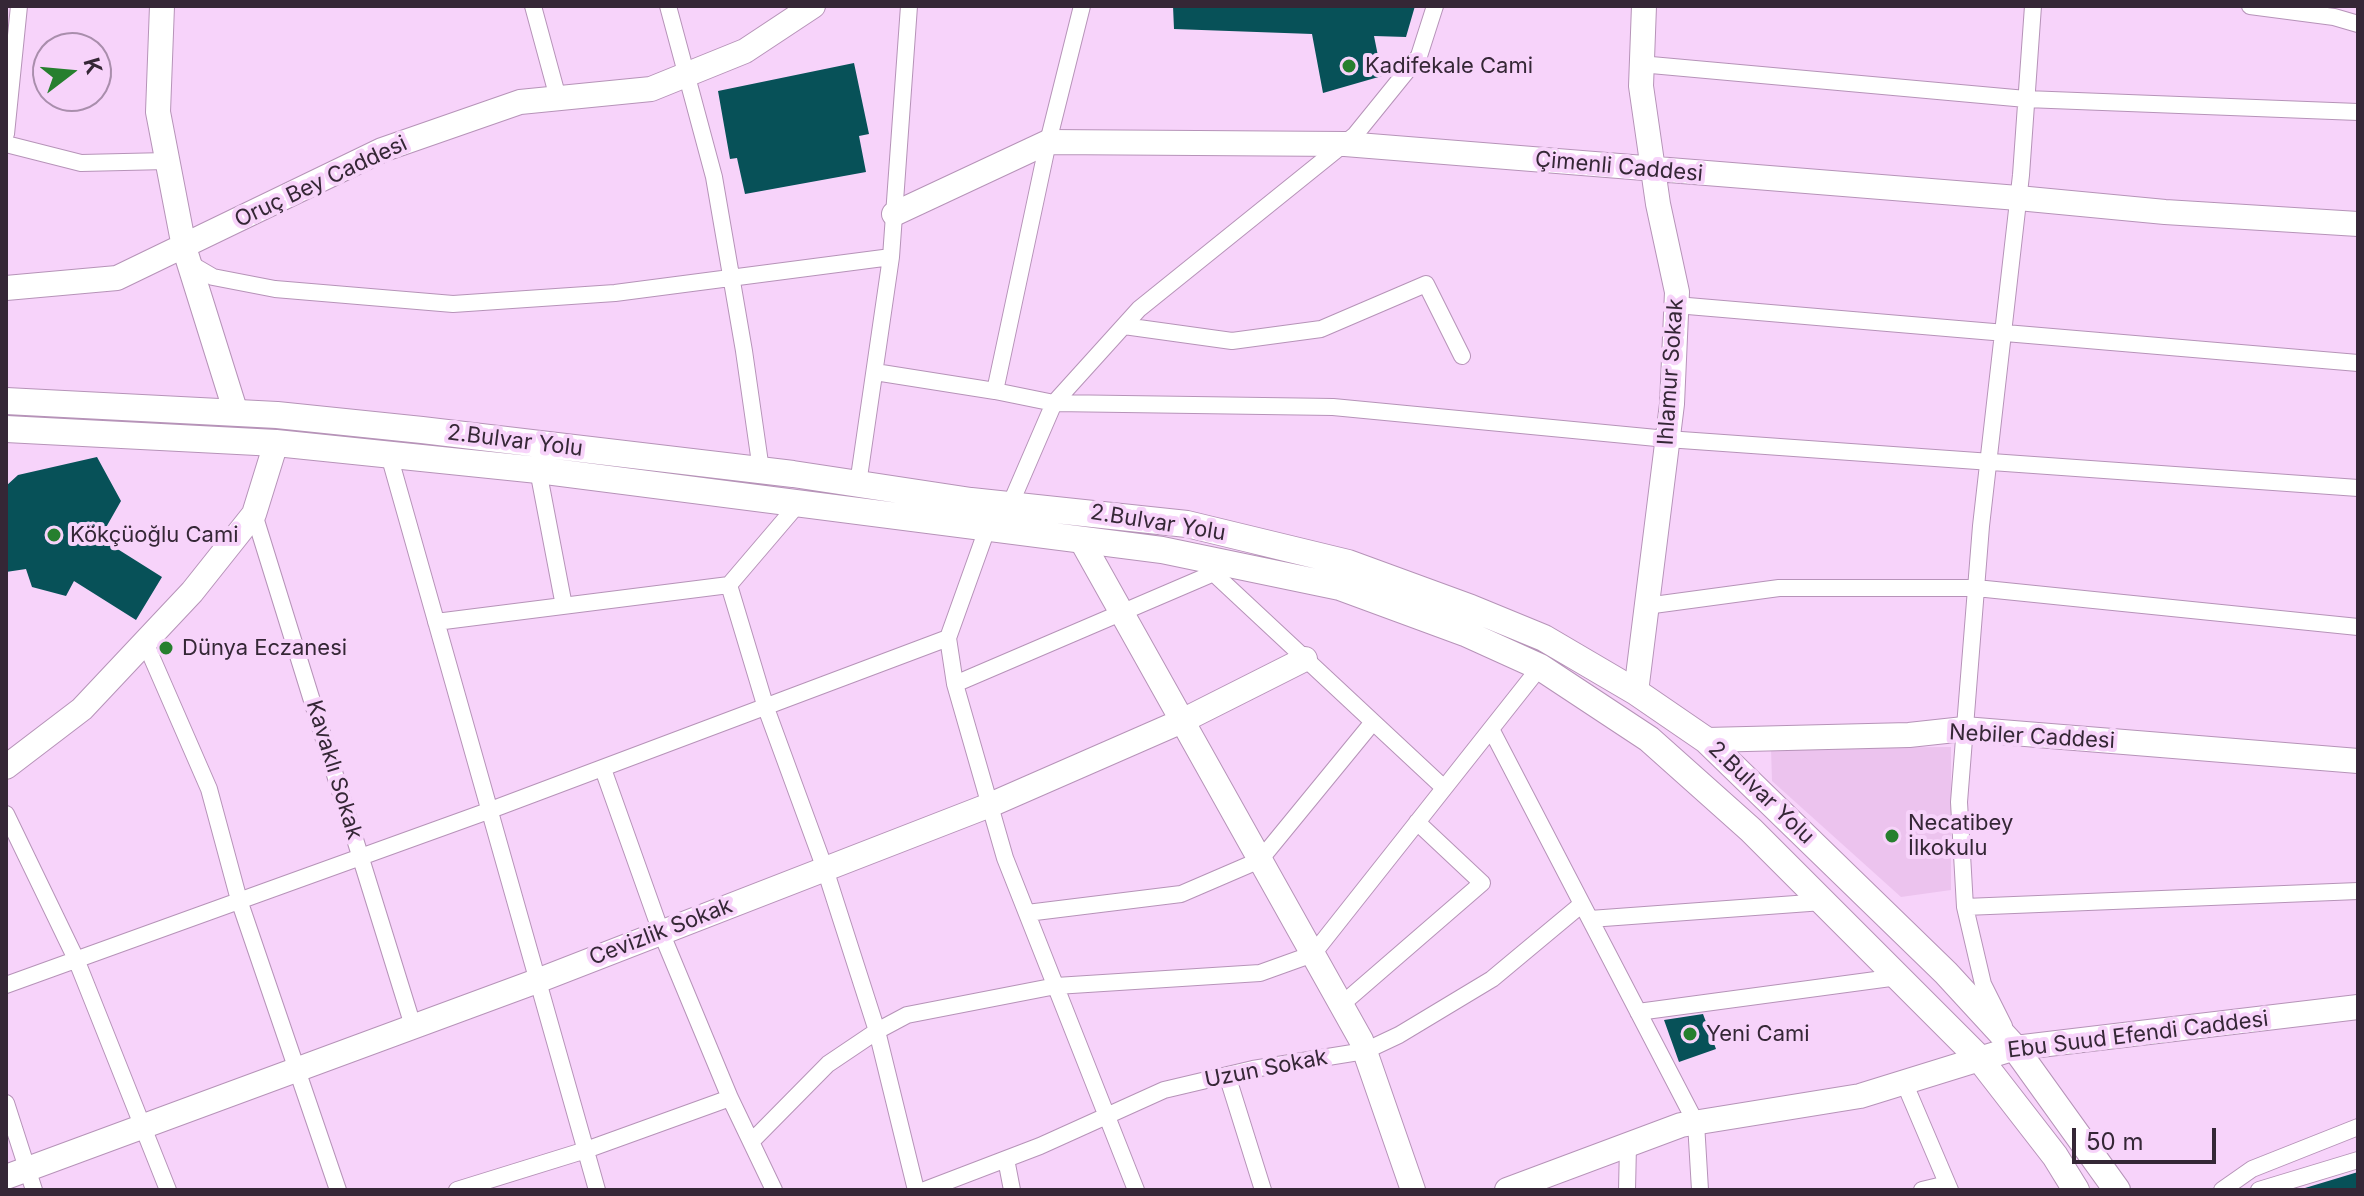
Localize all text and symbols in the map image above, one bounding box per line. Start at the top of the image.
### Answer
north arrow [32,32,112,112]
place label: Kadifekale Cami [1365,53,1533,79]
text: K [78,55,108,77]
marker: Kadifekale Cami [1340,57,1358,75]
street label: Oruç Bey Caddesi [231,130,411,234]
street label: Çimenli Caddesi [1534,147,1704,187]
street label: Ihlamur Sokak [1653,298,1689,446]
street label: 2.Bulvar Yolu [446,420,584,462]
street label: 2.Bulvar Yolu [1089,499,1227,547]
place label: Kökçüoğlu Cami [70,522,238,548]
marker: Kökçüoğlu Cami [45,526,63,544]
place label: Dünya Eczanesi [182,635,347,661]
marker: Dünya Eczanesi [157,639,175,657]
street label: Kavaklı Sokak [300,697,368,843]
street label: Nebiler Caddesi [1948,719,2116,755]
street label: 2.Bulvar Yolu [1703,736,1819,850]
place label: Necatibey İlkokulu [1908,810,2013,862]
marker: Necatibey İlkokulu [1883,827,1901,845]
street label: Cevizlik Sokak [586,893,736,971]
street label: Ebu Suud Efendi Caddesi [2006,1006,2270,1064]
place label: Yeni Cami [1706,1021,1810,1047]
marker: Yeni Cami [1681,1025,1699,1043]
street label: Uzun Sokak [1202,1044,1330,1094]
scale bar [2076,1112,2220,1162]
text: 50 m [2086,1127,2144,1156]

